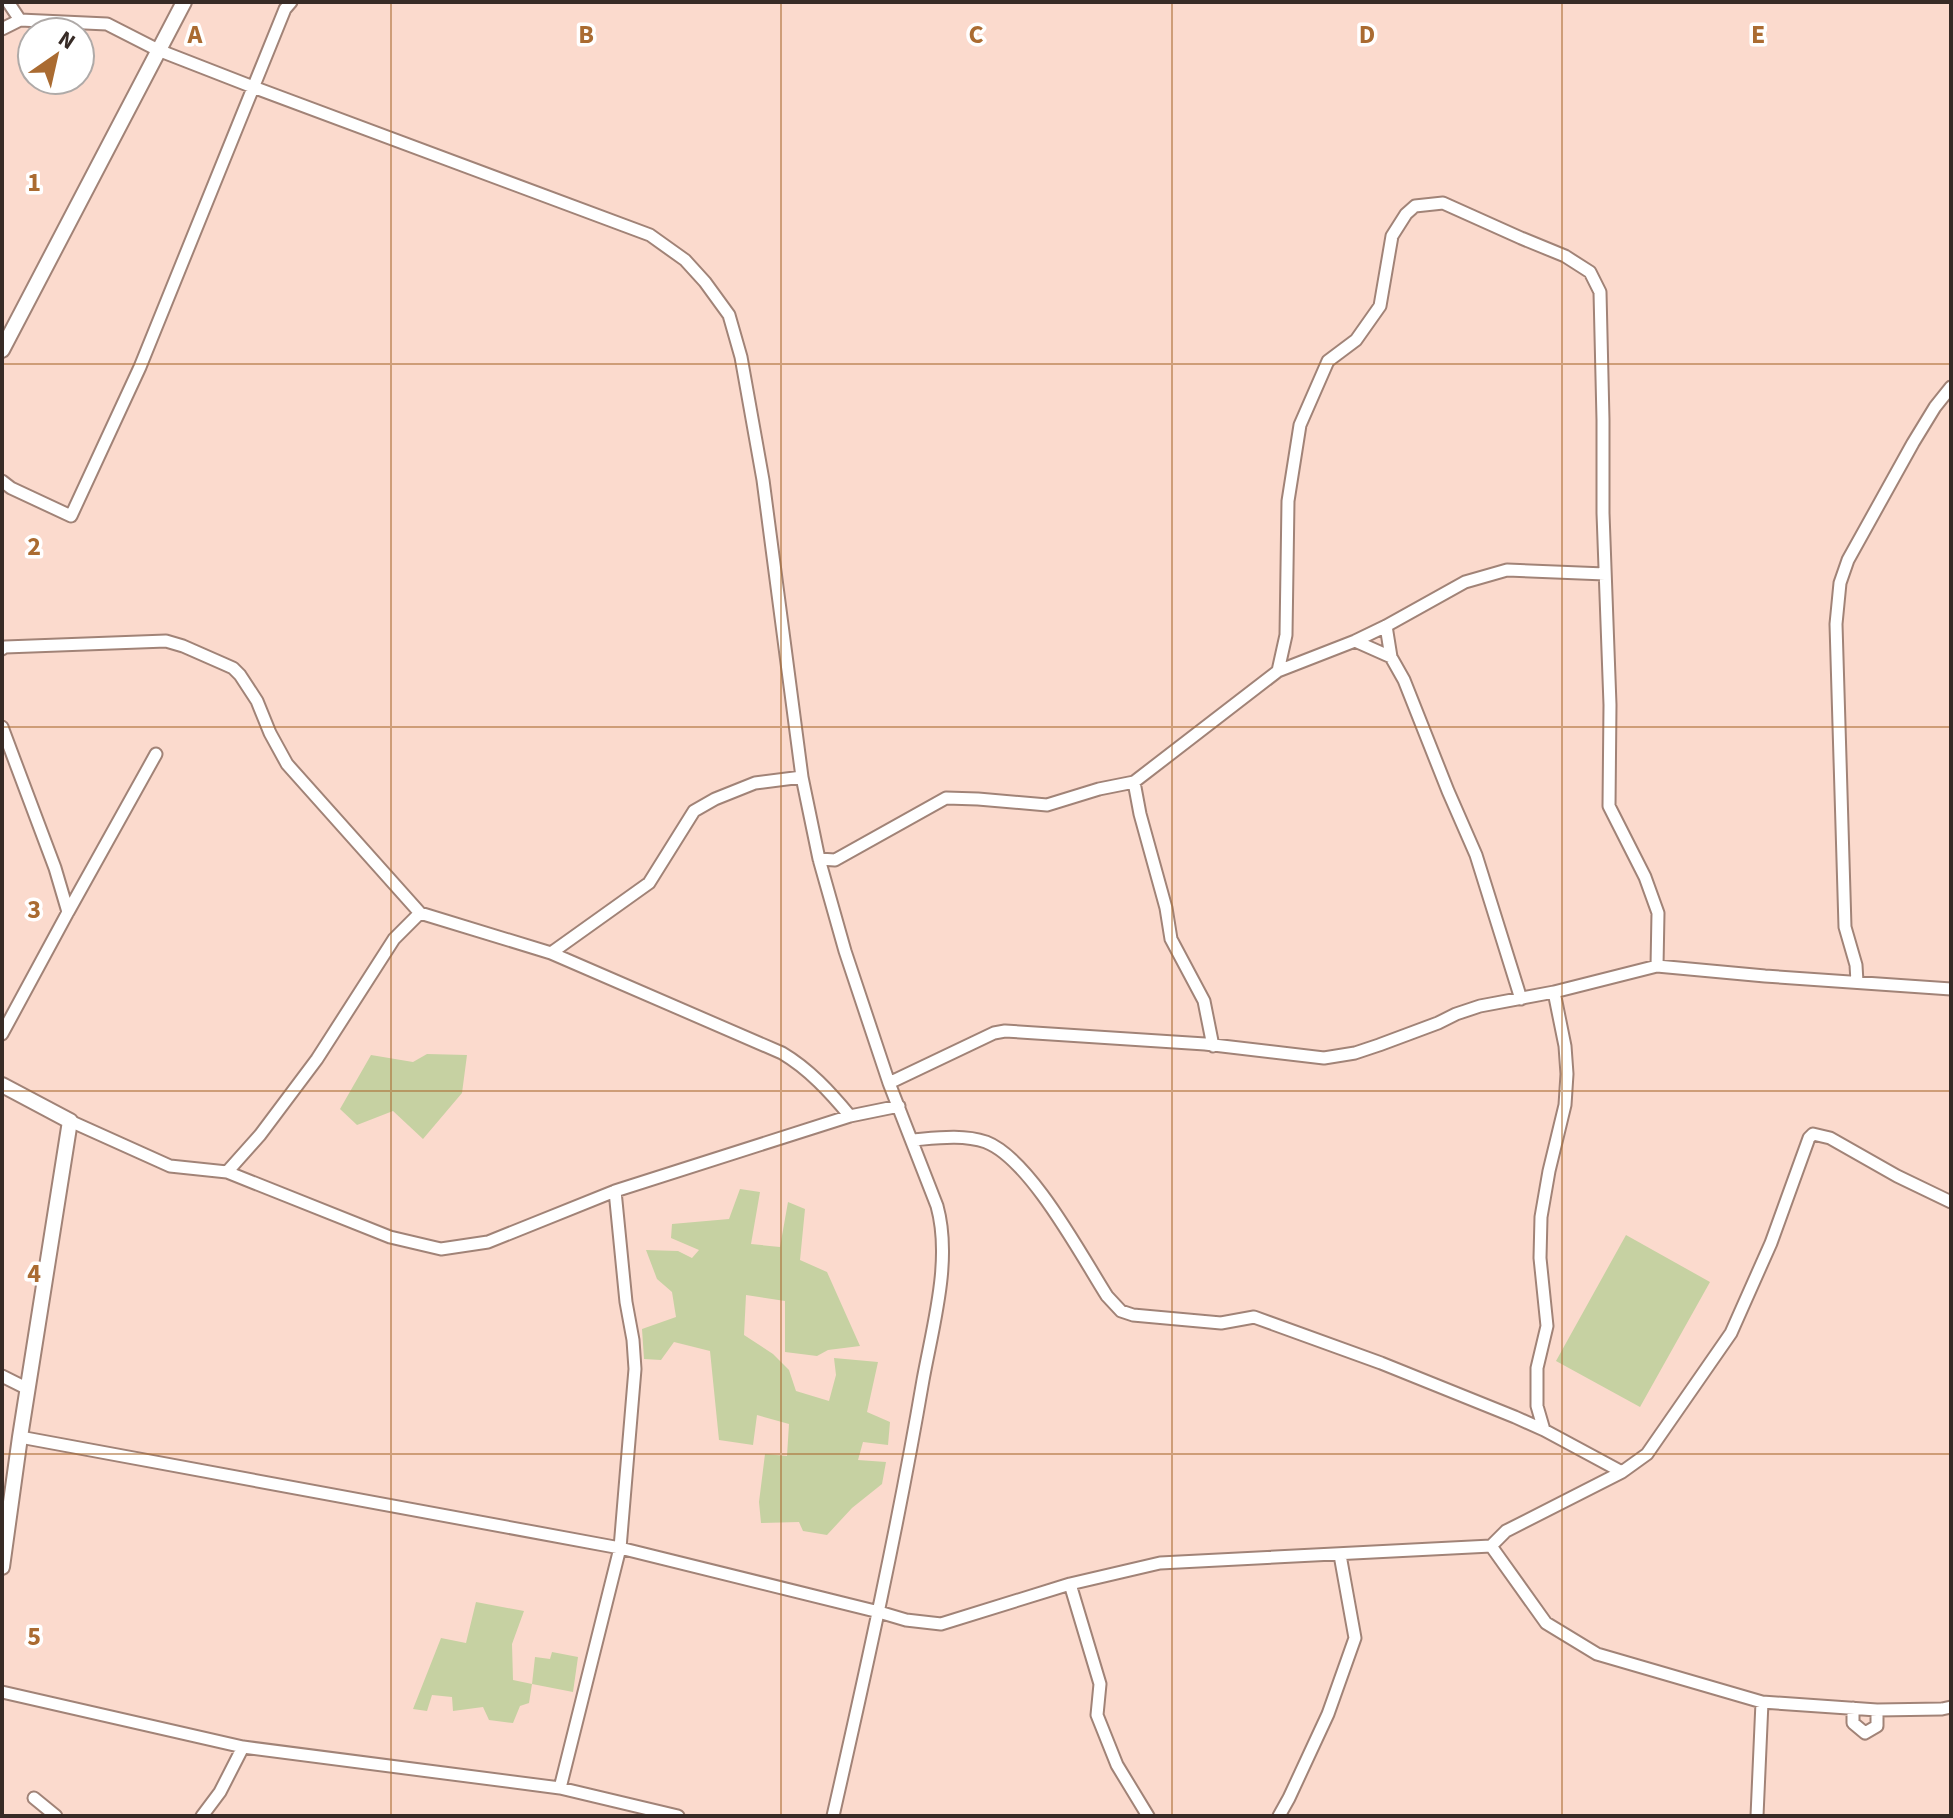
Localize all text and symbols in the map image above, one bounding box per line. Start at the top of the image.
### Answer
north arrow [16,16,96,96]
text: A [187,16,204,53]
text: B [578,16,594,53]
text: C [968,16,984,53]
text: D [1359,16,1375,53]
text: E [1751,16,1765,53]
text: N [52,23,82,58]
text: 1 [27,164,41,201]
text: 2 [27,528,41,565]
text: 3 [27,891,41,928]
text: 4 [27,1255,41,1292]
text: 5 [27,1618,41,1655]

